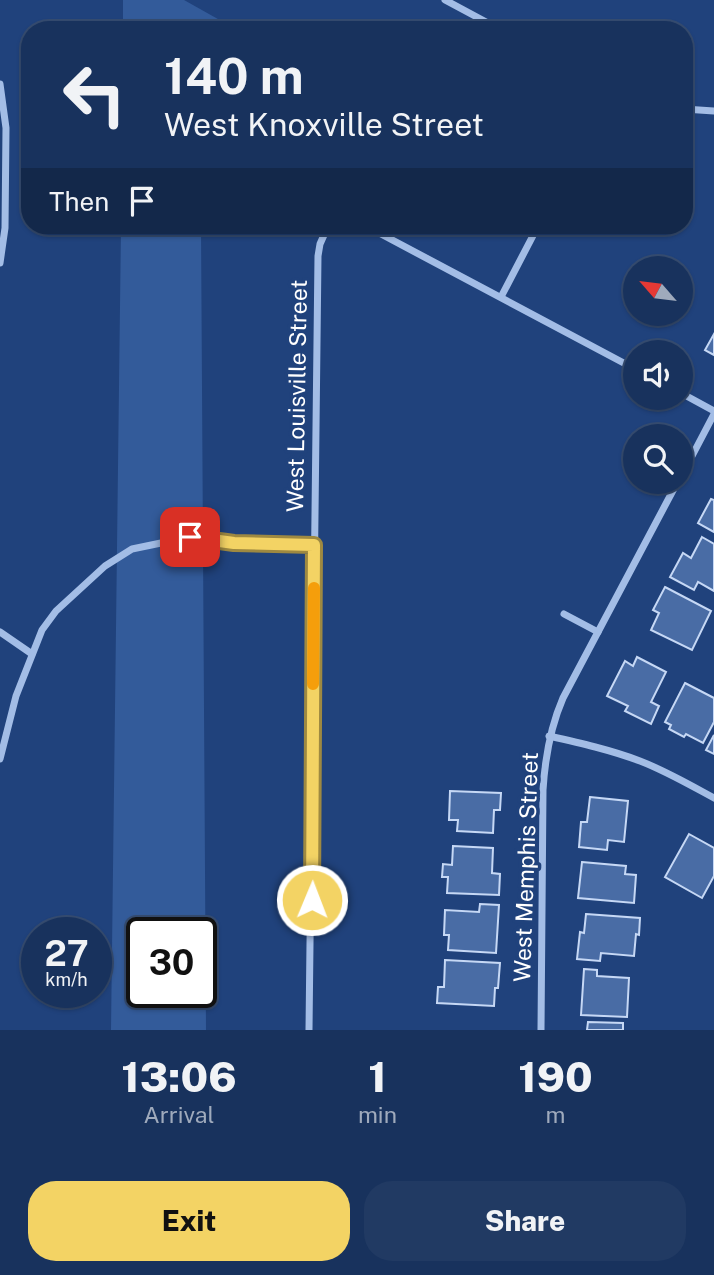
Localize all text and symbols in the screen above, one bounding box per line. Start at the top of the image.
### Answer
text: 140 m [164,47,304,105]
icon: left [49,49,140,140]
text: West Knoxville Street [164,106,484,143]
icon: arrive [123,182,161,220]
text: Then [49,186,109,217]
north arrow [623,256,693,326]
map controls [623,256,693,494]
street label: West Louisville Street [281,280,312,512]
button: sound [623,340,693,410]
button: search [623,424,693,494]
pin [160,507,220,567]
icon: arrive [171,518,209,556]
street label: West Memphis Street [508,752,543,982]
position arrow [275,863,349,937]
speed limit sign: 30 [126,917,217,1008]
text: 27 [44,933,89,974]
text: km/h [45,969,88,990]
text: 13:06 [121,1052,237,1101]
text: 1 [368,1052,387,1101]
text: 190 [518,1052,593,1101]
text: Arrival [143,1101,214,1128]
text: min [358,1101,397,1128]
text: m [546,1101,565,1128]
button: Exit [28,1181,350,1261]
button: Share [364,1181,686,1261]

